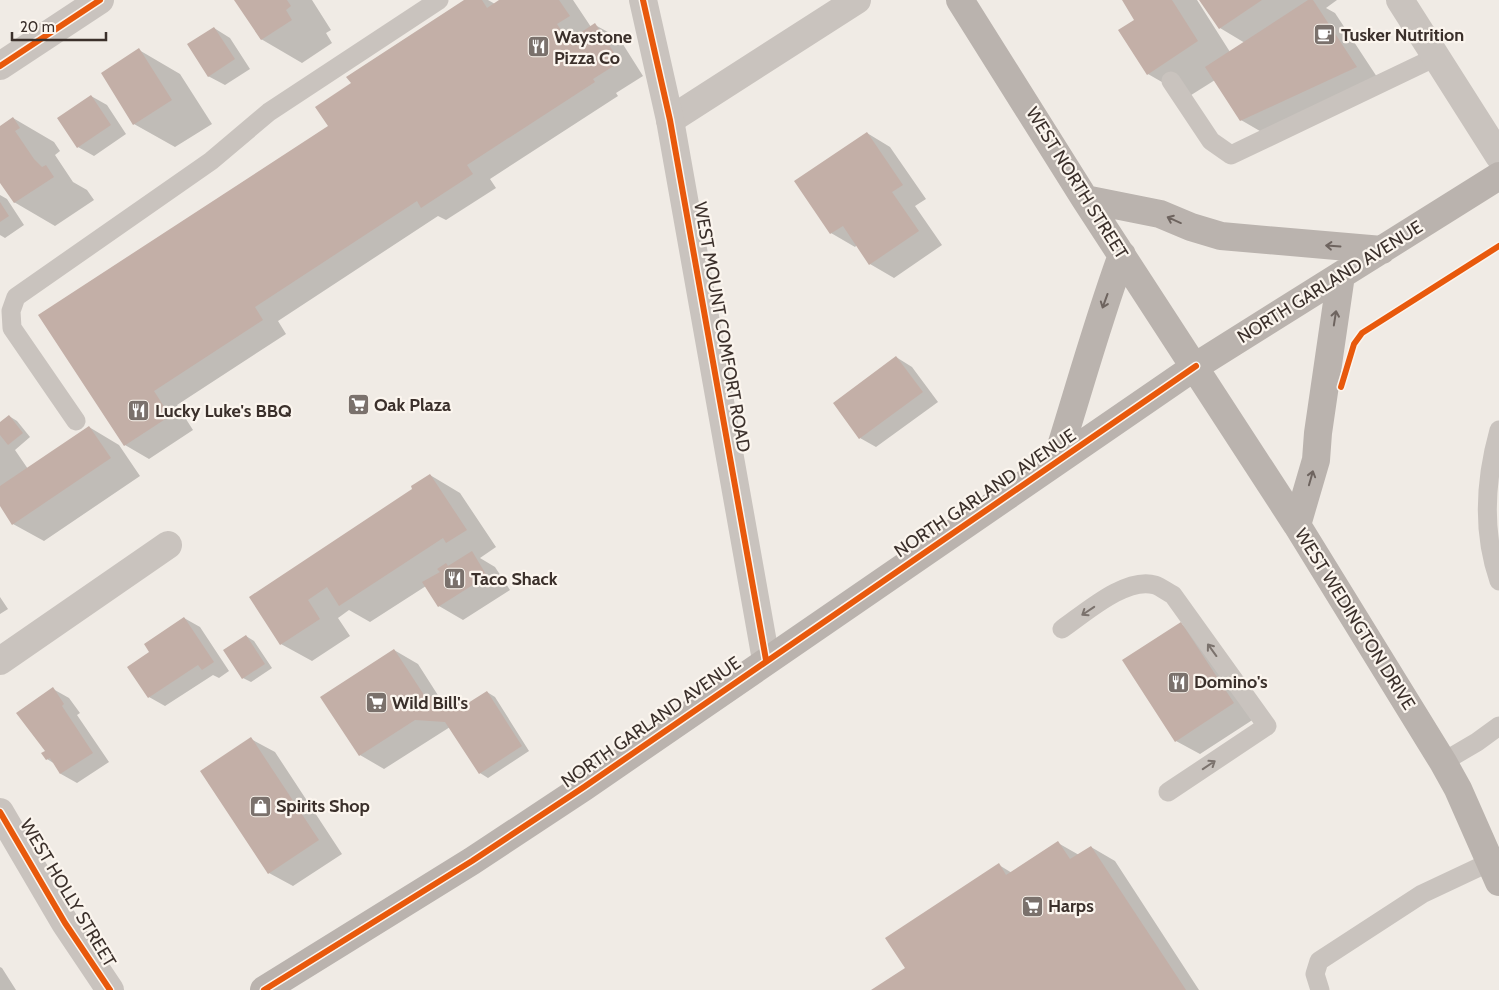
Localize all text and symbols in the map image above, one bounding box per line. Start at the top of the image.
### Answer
scale bar [12,10,106,42]
text: 20 m [20,18,55,36]
cafe icon: Tusker Nutrition [1313,23,1337,47]
place label: Tusker Nutrition [1341,24,1464,46]
place label: Waystone Pizza Co [554,26,632,69]
restaurant icon: Waystone Pizza Co [526,35,550,59]
street label: WEST NORTH STREET [1021,103,1133,263]
street label: WEST MOUNT COMFORT ROAD [689,200,755,454]
one-way arrow [1167,214,1182,224]
street label: NORTH GARLAND AVENUE [1233,216,1427,348]
one-way arrow [1325,241,1341,251]
one-way arrow [1100,293,1109,308]
one-way arrow [1330,310,1340,326]
supermarket icon: Oak Plaza [346,393,370,417]
place label: Oak Plaza [374,394,451,416]
restaurant icon: Lucky Luke's BBQ [127,399,151,423]
place label: Lucky Luke's BBQ [155,400,292,422]
street label: NORTH GARLAND AVENUE [890,424,1080,562]
one-way arrow [1306,471,1316,487]
street label: WEST WEDINGTON DRIVE [1290,524,1420,714]
restaurant icon: Taco Shack [443,567,467,591]
place label: Taco Shack [471,568,558,590]
one-way arrow [1082,606,1096,616]
one-way arrow [1207,644,1217,658]
street label: NORTH GARLAND AVENUE [557,652,745,792]
restaurant icon: Domino's [1166,670,1190,694]
place label: Domino's [1194,671,1268,693]
supermarket icon: Wild Bill's [364,691,388,715]
place label: Wild Bill's [392,692,468,714]
one-way arrow [1202,759,1216,770]
shop icon: Spirits Shop [248,794,272,818]
place label: Spirits Shop [276,795,370,817]
street label: WEST HOLLY STREET [15,815,121,971]
supermarket icon: Harps [1020,894,1044,918]
place label: Harps [1048,895,1094,917]

